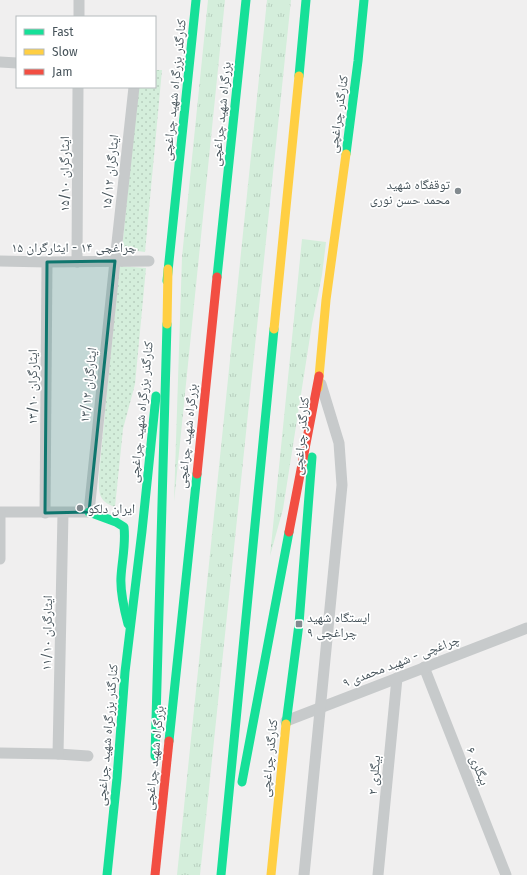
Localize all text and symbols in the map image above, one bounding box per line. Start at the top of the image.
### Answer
legend [16,16,156,88]
street label: کنارگذر بزرگراه شهید چراغچی [159,18,190,162]
text: Fast [52,25,74,39]
text: Slow [52,45,78,59]
street label: بزرگراه شهید چراغچی [208,61,235,167]
text: Jam [52,65,72,79]
street label: کنارگذر چراغچی [325,74,352,154]
street label: ایثارگران ۱۵/۱۲ [99,134,122,210]
street label: ایثارگران ۱۵/۱۰ [57,136,73,212]
place label: توقفگاه شهید محمد حسن نوری [370,177,450,208]
marker: توقفگاه شهید محمد حسن نوری [453,186,463,196]
street label: چراغچی ۱۴ - ایثارگران ۱۵ [11,240,137,256]
street label: کنارگذر بزرگراه شهید چراغچی [126,340,157,484]
street label: ایثارگران ۱۳/۱۲ [77,347,100,423]
street label: ایثارگران ۱۳/۱۰ [25,349,41,425]
street label: بزرگراه شهید چراغچی [174,383,201,489]
street label: کنارگذر چراغچی [290,396,313,476]
place label: ایران دلکو [88,501,135,517]
marker: ایران دلکو [75,503,85,513]
street label: ایثارگران ۱۱/۱۰ [39,595,56,671]
place label: ایستگاه شهید چراغچی ۹ [307,610,370,641]
marker: ایستگاه شهید چراغچی ۹ [294,619,304,629]
street label: ۹ چراغچی - شهید محمدی [340,632,462,691]
street label: کنارگذر بزرگراه شهید چراغچی [93,663,122,807]
street label: بزرگراه شهید چراغچی [141,705,168,811]
street label: کنارگذر چراغچی [257,718,282,798]
street label: بیگلری ۶ [463,745,492,788]
street label: بیگلری ۲ [365,754,384,796]

